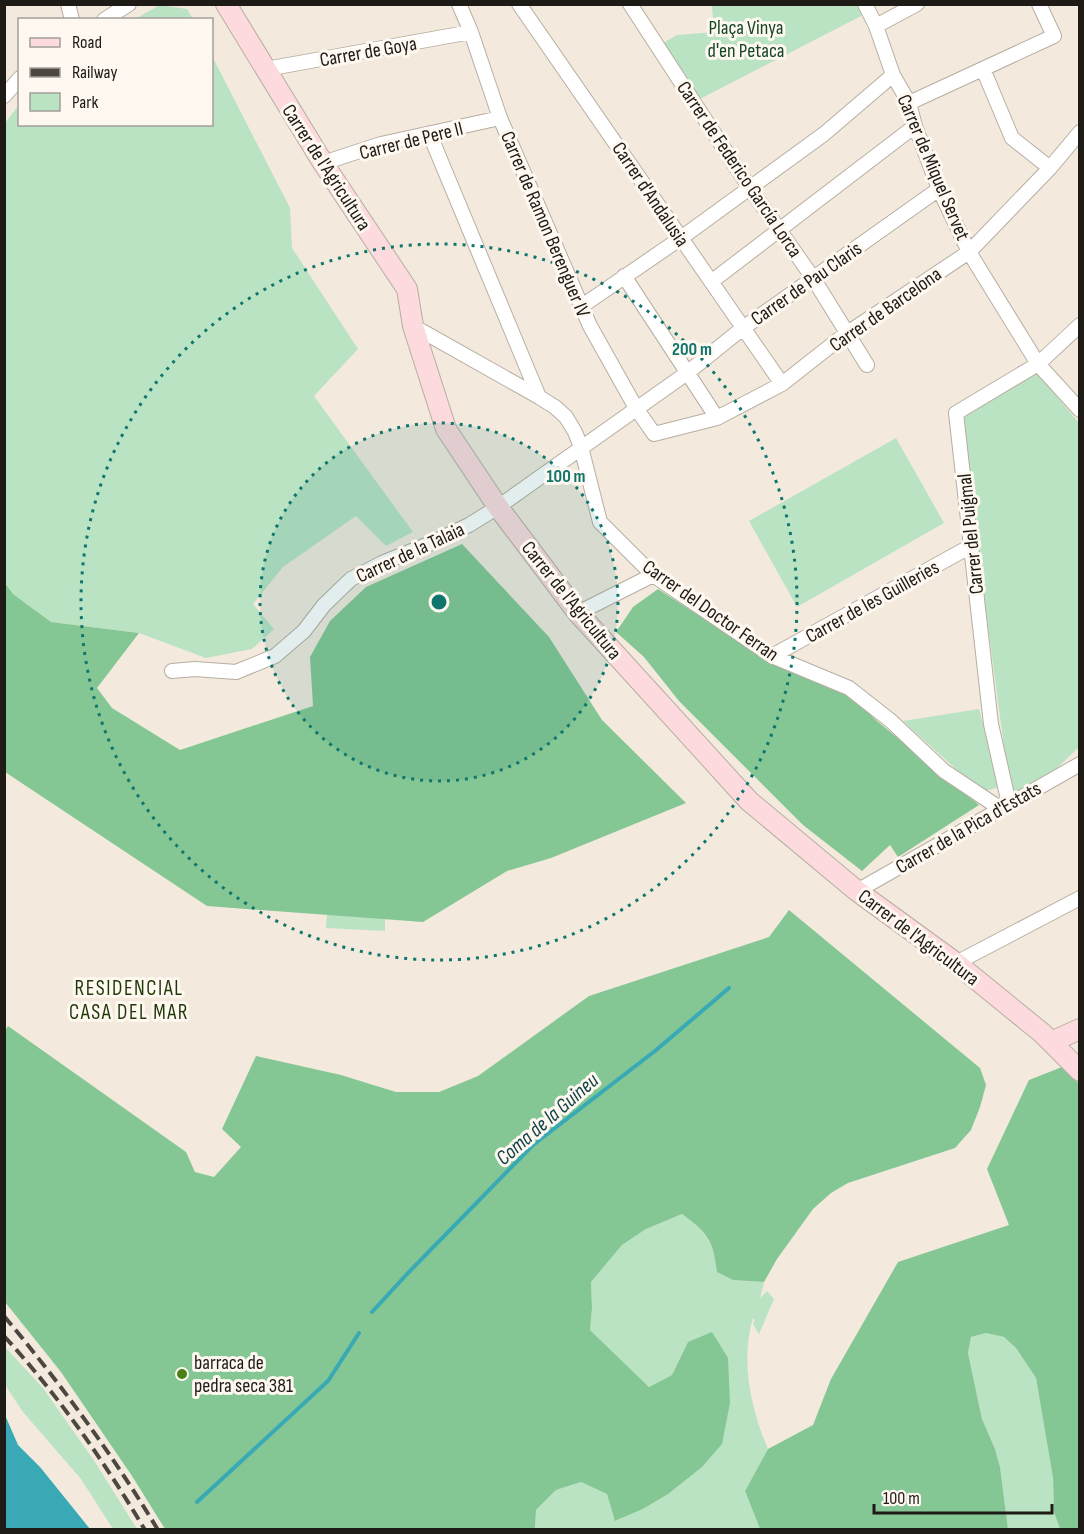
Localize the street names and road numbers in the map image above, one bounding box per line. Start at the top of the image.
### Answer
street label: Carrer de Goya [318,32,419,72]
street label: Carrer de Federico García Lorca [671,77,807,262]
street label: Carrer de Miquel Servet [892,91,975,244]
street label: Carrer de l'Agricultura [276,100,376,235]
street label: Carrer de Pere II [357,117,466,165]
street label: Carrer de Ramon Berenguer IV [495,128,595,321]
street label: Carrer d'Andalusia [606,138,694,251]
street label: Carrer de Pau Claris [746,237,867,331]
street label: Carrer de Barcelona [825,262,946,357]
street label: Carrer del Puigmal [953,472,989,595]
street label: Carrer de la Talaia [352,517,468,588]
street label: Carrer de l'Agricultura [516,537,626,665]
street label: Carrer del Doctor Ferran [638,555,783,667]
street label: Carrer de les Guilleries [801,555,944,649]
street label: Carrer de la Pica d'Estats [892,777,1045,879]
street label: Carrer de l'Agricultura [853,884,984,991]

